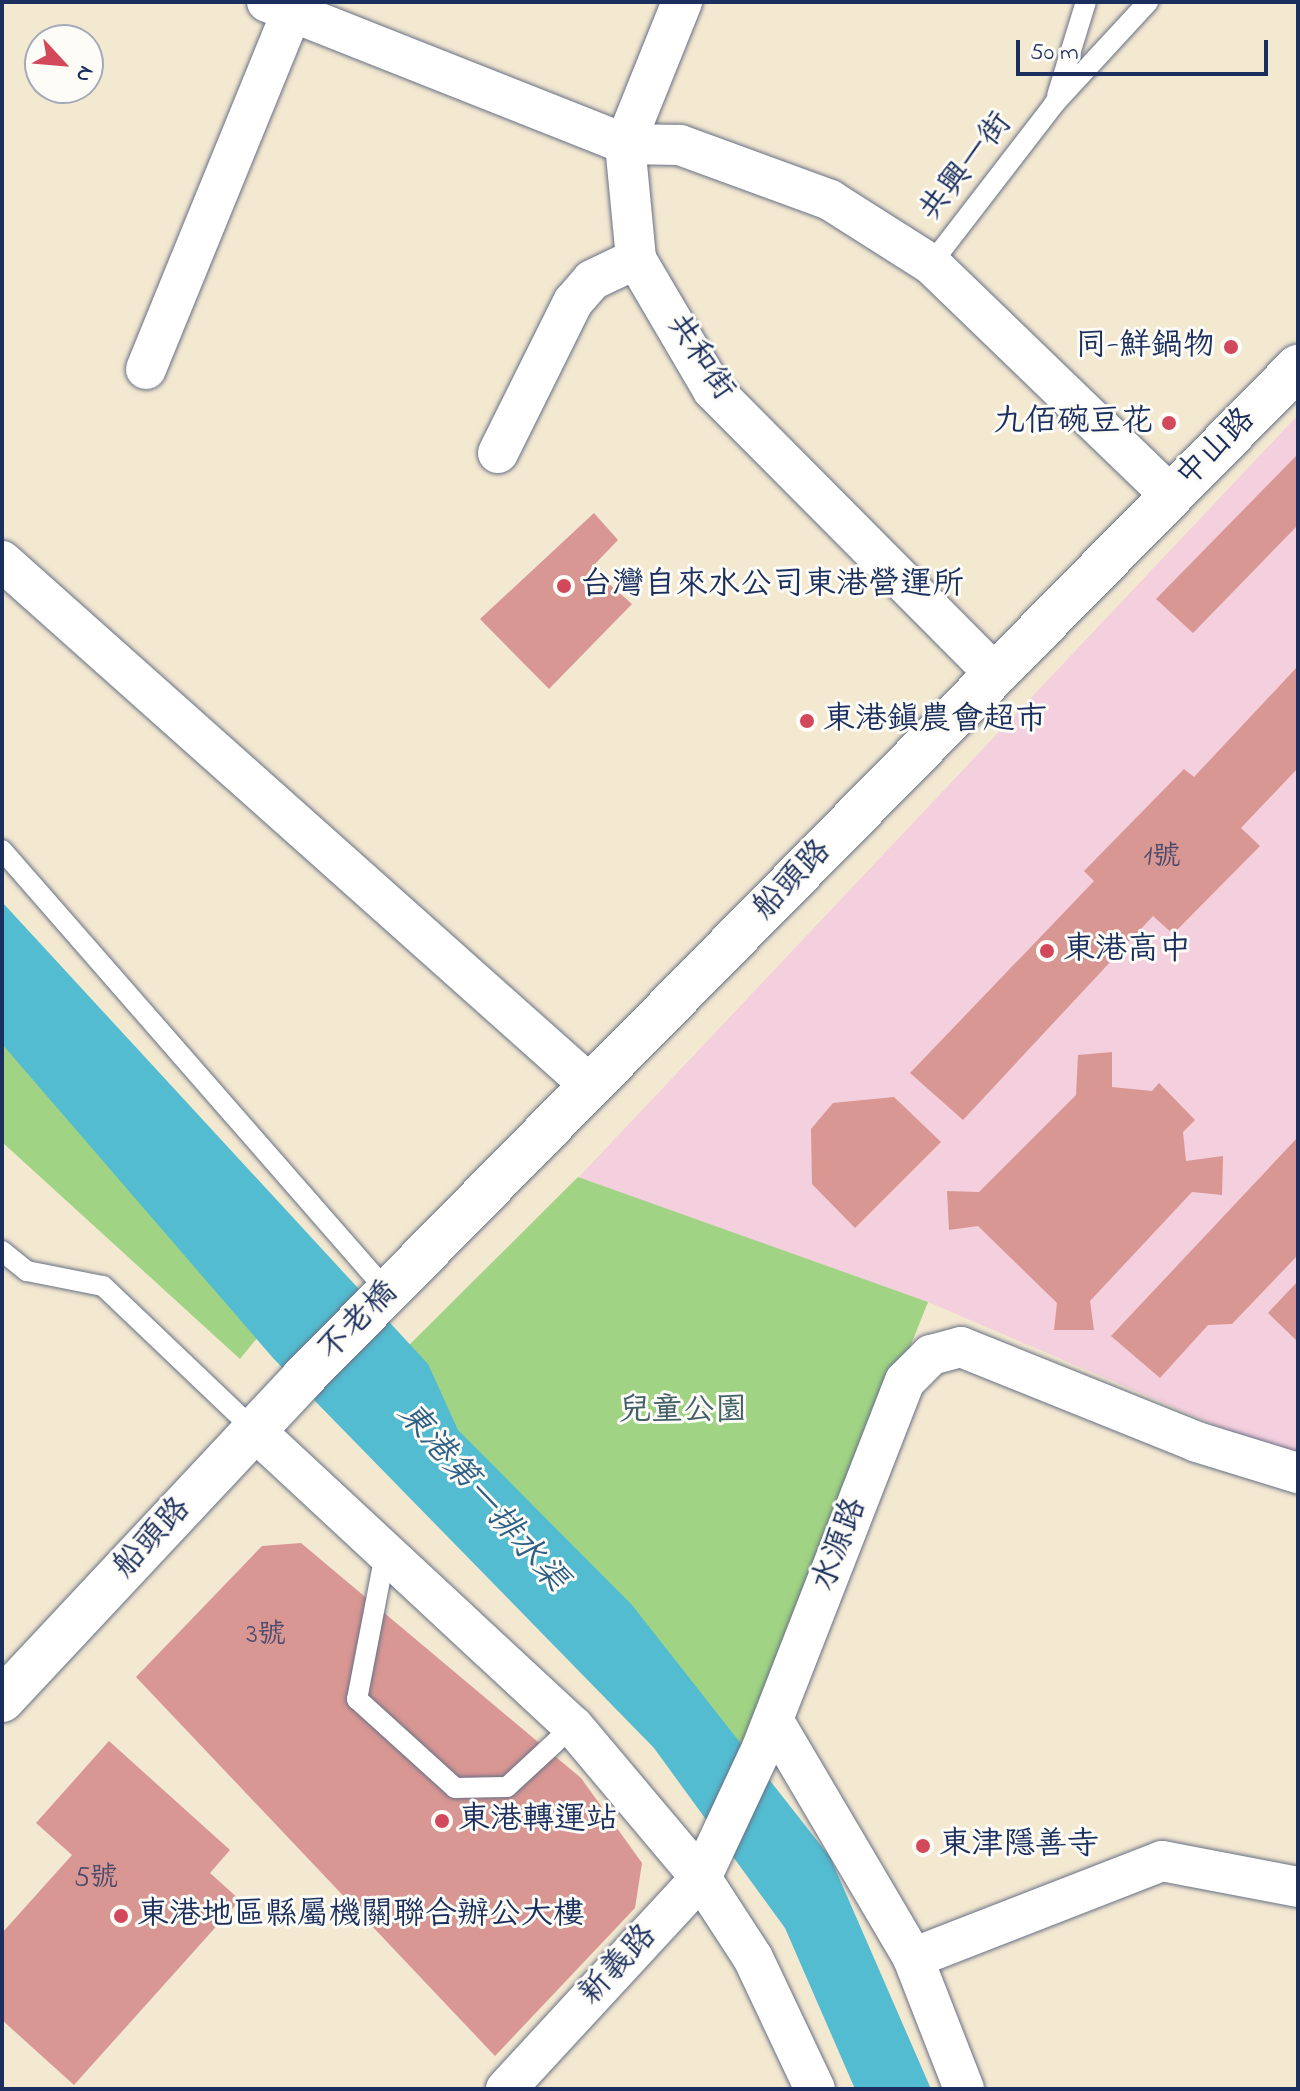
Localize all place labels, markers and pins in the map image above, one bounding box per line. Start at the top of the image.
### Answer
place label: 同-鮮鍋物 [1075,328,1215,366]
marker: 同-鮮鍋物 [1222,338,1240,356]
place label: 九佰碗豆花 [993,404,1153,442]
marker: 九佰碗豆花 [1160,414,1178,432]
place label: 台灣自來水公司東港營運所 [580,567,964,605]
marker: 台灣自來水公司東港營運所 [555,577,573,595]
place label: 東港鎮農會超市 [823,702,1047,740]
marker: 東港鎮農會超市 [798,712,816,730]
place label: 東港高中 [1063,932,1191,970]
marker: 東港高中 [1038,942,1056,960]
place label: 東港轉運站 [458,1802,618,1840]
marker: 東港轉運站 [433,1812,451,1830]
place label: 東津隱善寺 [939,1827,1099,1865]
marker: 東津隱善寺 [914,1837,932,1855]
place label: 東港地區縣屬機關聯合辦公大樓 [137,1897,585,1935]
marker: 東港地區縣屬機關聯合辦公大樓 [112,1907,130,1925]

